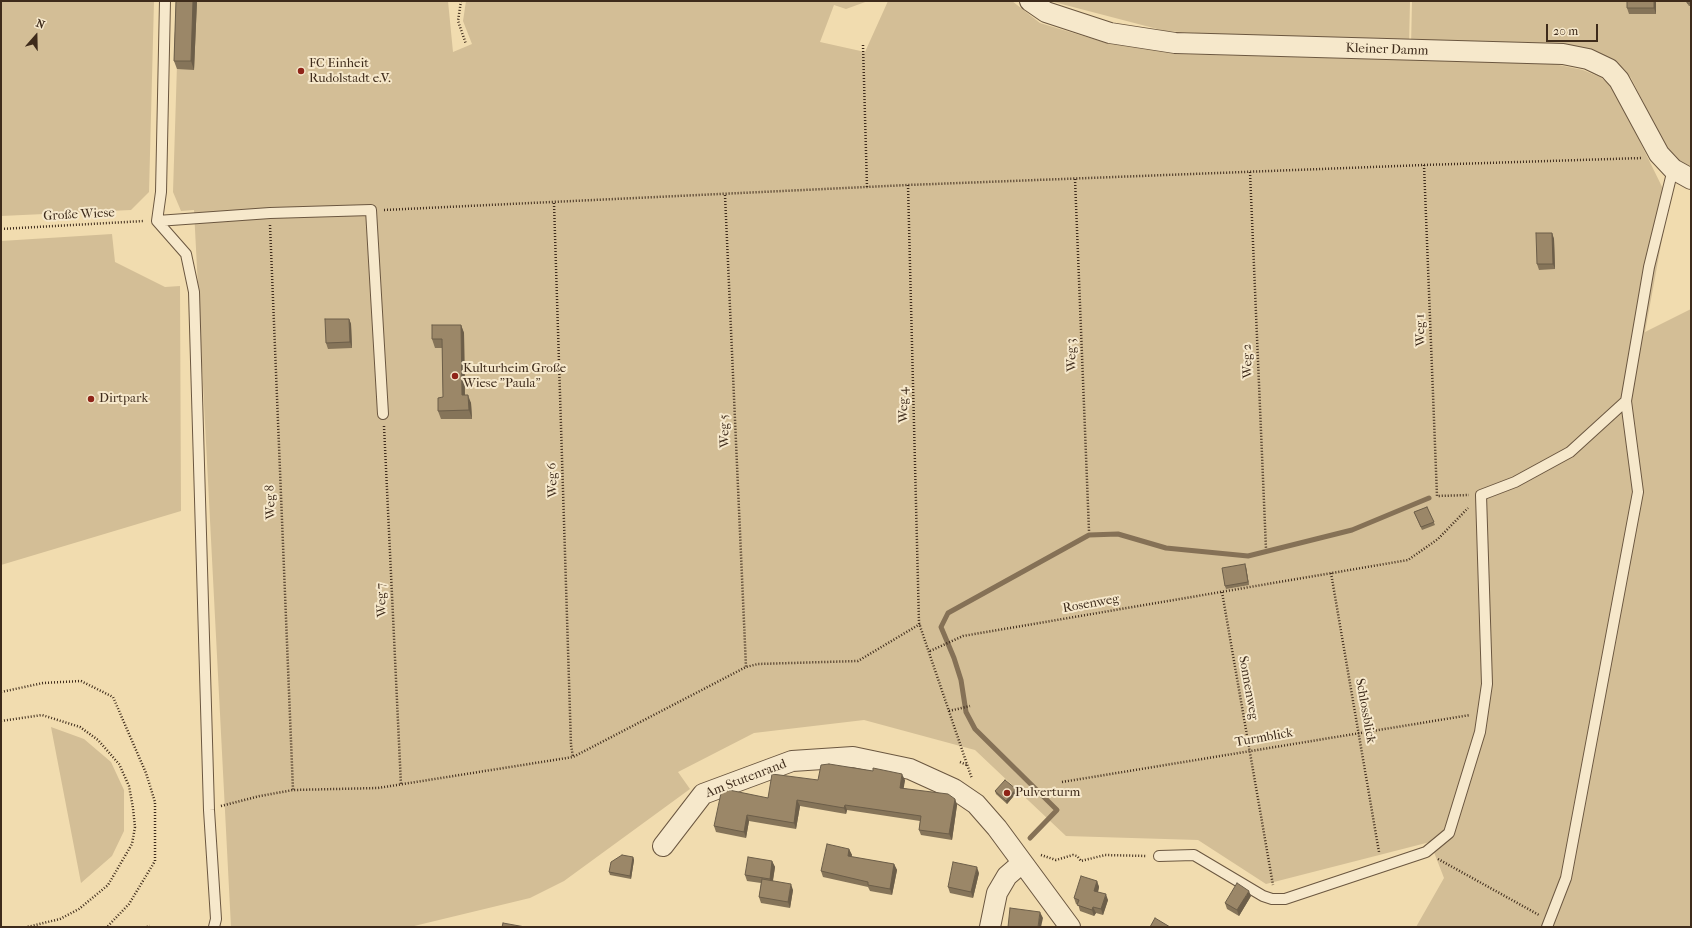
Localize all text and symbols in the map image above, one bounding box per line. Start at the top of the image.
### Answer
north arrow [16,16,56,56]
scale bar [1548,16,1600,42]
text: N [34,17,46,32]
text: 20 m [1553,24,1578,38]
street label: Kleiner Damm [1345,41,1429,59]
place label: FC Einheit Rudolstadt e.V. [309,56,391,87]
marker: FC Einheit Rudolstadt e.V. [296,66,306,76]
street label: Große Wiese [43,205,115,225]
street label: Weg 1 [1413,313,1429,347]
street label: Weg 3 [1064,338,1080,372]
street label: Weg 2 [1240,343,1256,379]
place label: Kulturheim Große Wiese "Paula" [463,361,566,392]
marker: Kulturheim Große Wiese "Paula" [450,371,460,381]
street label: Weg 4 [896,387,912,423]
place label: Dirtpark [99,391,148,407]
marker: Dirtpark [86,394,96,404]
street label: Weg 5 [717,414,733,448]
street label: Weg 6 [545,462,561,498]
street label: Weg 8 [263,484,279,520]
street label: Weg 7 [373,582,391,618]
street label: Rosenweg [1061,591,1121,617]
street label: Sonnenweg [1235,655,1261,721]
street label: Schlossblick [1352,677,1378,745]
street label: Turmblick [1234,725,1294,751]
street label: Am Stutenrand [703,756,789,802]
place label: Pulverturm [1015,785,1080,801]
marker: Pulverturm [1002,788,1012,798]

